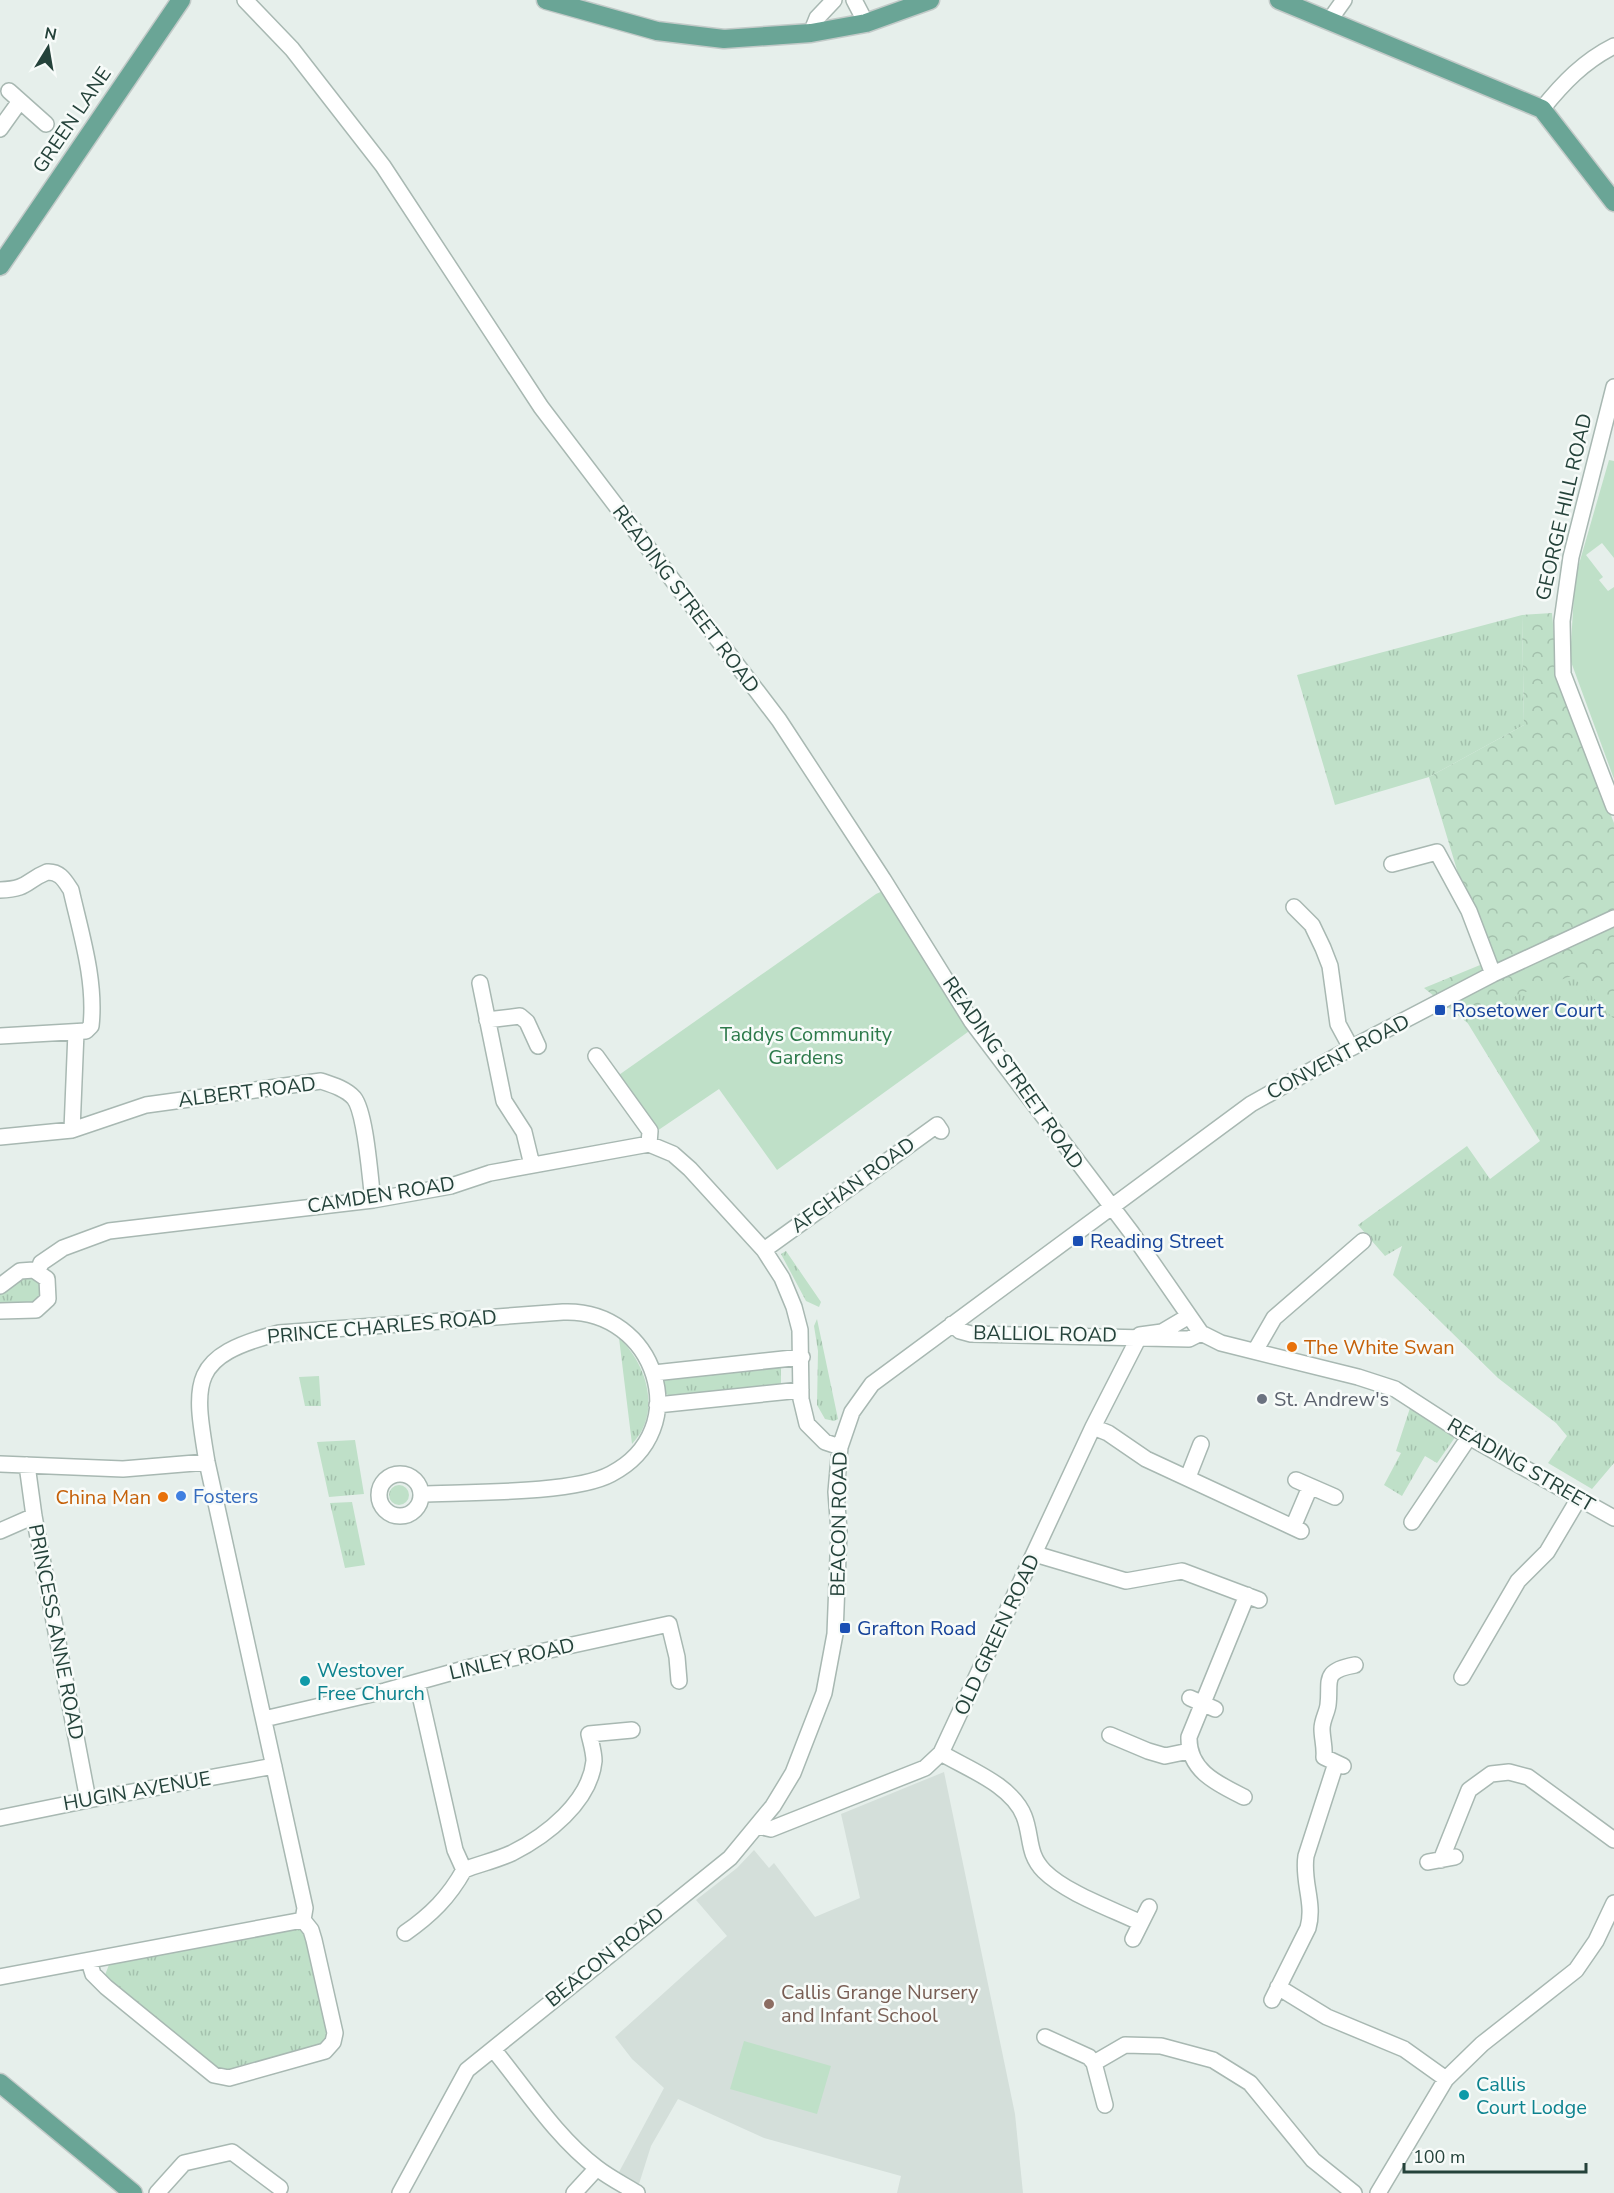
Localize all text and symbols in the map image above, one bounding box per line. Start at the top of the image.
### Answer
north arrow [18,18,78,78]
text: N [43,22,59,46]
street label: GREEN LANE [27,62,117,178]
street label: GEORGE HILL ROAD [1529,411,1599,603]
street label: READING STREET ROAD [606,499,766,699]
street label: READING STREET ROAD [936,971,1090,1175]
place label: Rosetower Court [1452,997,1605,1024]
marker: Rosetower Court [1433,1003,1447,1017]
street label: CONVENT ROAD [1262,1008,1414,1106]
park label: Taddys Community Gardens [720,1021,893,1071]
street label: ALBERT ROAD [177,1070,317,1114]
street label: AFGHAN ROAD [785,1131,921,1239]
street label: CAMDEN ROAD [305,1170,457,1220]
place label: Reading Street [1090,1228,1224,1255]
marker: Reading Street [1071,1234,1085,1248]
street label: PRINCE CHARLES ROAD [266,1304,498,1350]
street label: BALLIOL ROAD [973,1319,1117,1349]
place label: The White Swan [1304,1334,1455,1361]
marker: The White Swan [1285,1340,1299,1354]
place label: St. Andrew's [1274,1386,1389,1413]
marker: St. Andrew's [1255,1392,1269,1406]
street label: READING STREET [1442,1412,1600,1518]
street label: BEACON ROAD [824,1451,854,1597]
place label: Fosters [193,1483,258,1510]
place label: China Man [55,1484,151,1511]
marker: Fosters [174,1489,188,1503]
marker: China Man [156,1490,170,1504]
street label: PRINCESS ANNE ROAD [22,1522,90,1742]
street label: OLD GREEN ROAD [948,1550,1046,1720]
place label: Grafton Road [857,1615,976,1642]
marker: Grafton Road [838,1621,852,1635]
street label: LINLEY ROAD [447,1631,577,1687]
place label: Westover Free Church [317,1657,425,1707]
marker: Westover Free Church [298,1674,312,1688]
street label: HUGIN AVENUE [61,1765,213,1817]
street label: BEACON ROAD [540,1901,670,2013]
place label: Callis Grange Nursery and Infant School [781,1979,979,2029]
marker: Callis Grange Nursery and Infant School [762,1997,776,2011]
place label: Callis Court Lodge [1476,2071,1587,2121]
marker: Callis Court Lodge [1457,2088,1471,2102]
scale bar [1404,2136,1586,2174]
text: 100 m [1413,2145,1465,2169]

